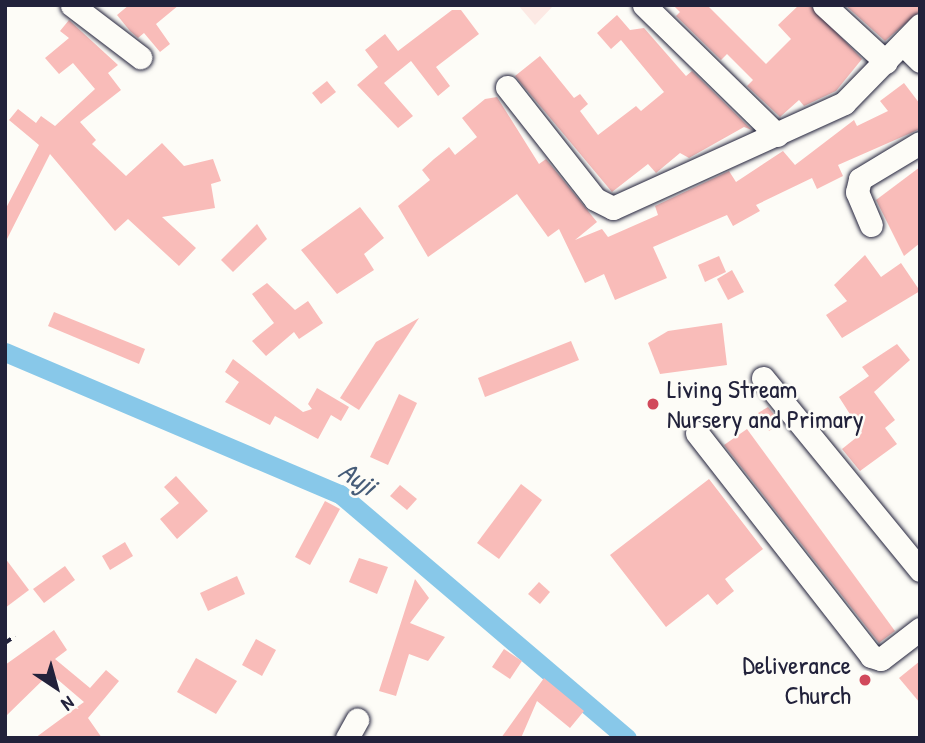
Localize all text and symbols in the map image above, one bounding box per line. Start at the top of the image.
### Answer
place label: Living Stream Nursery and Primary [667,373,864,434]
marker: Living Stream Nursery and Primary [645,396,661,412]
water label: Auji [333,454,383,502]
place label: Deliverance Church [742,649,851,710]
north arrow [21,652,91,722]
marker: Deliverance Church [857,672,873,688]
text: N [57,690,80,717]

